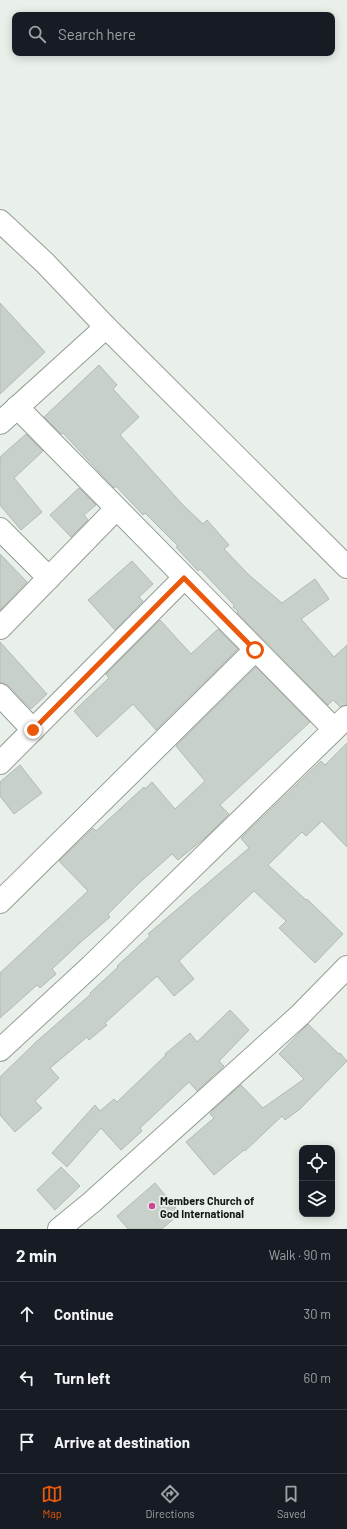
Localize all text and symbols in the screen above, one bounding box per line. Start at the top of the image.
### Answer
search box [12,12,335,56]
icon: search [26,23,48,45]
text: Search here [58,25,136,43]
route start [246,641,264,659]
route end [24,721,42,739]
map controls [299,1145,335,1217]
button: locate [299,1145,335,1181]
button: layers [299,1181,335,1217]
place label: Members Church of God International [160,1194,254,1220]
marker: Members Church of God International [147,1201,157,1211]
text: 2 min [16,1245,57,1265]
text: Walk · 90 m [269,1247,331,1263]
icon: ahead [16,1303,38,1325]
text: Continue [54,1305,114,1323]
text: 30 m [304,1306,331,1322]
icon: left [16,1367,38,1389]
text: Turn left [54,1369,110,1387]
text: 60 m [304,1370,331,1386]
icon: arrive [16,1431,38,1453]
text: Arrive at destination [54,1433,190,1451]
tab: Map [41,1483,63,1520]
tab: Directions [145,1483,195,1520]
tab: Saved [277,1483,306,1520]

